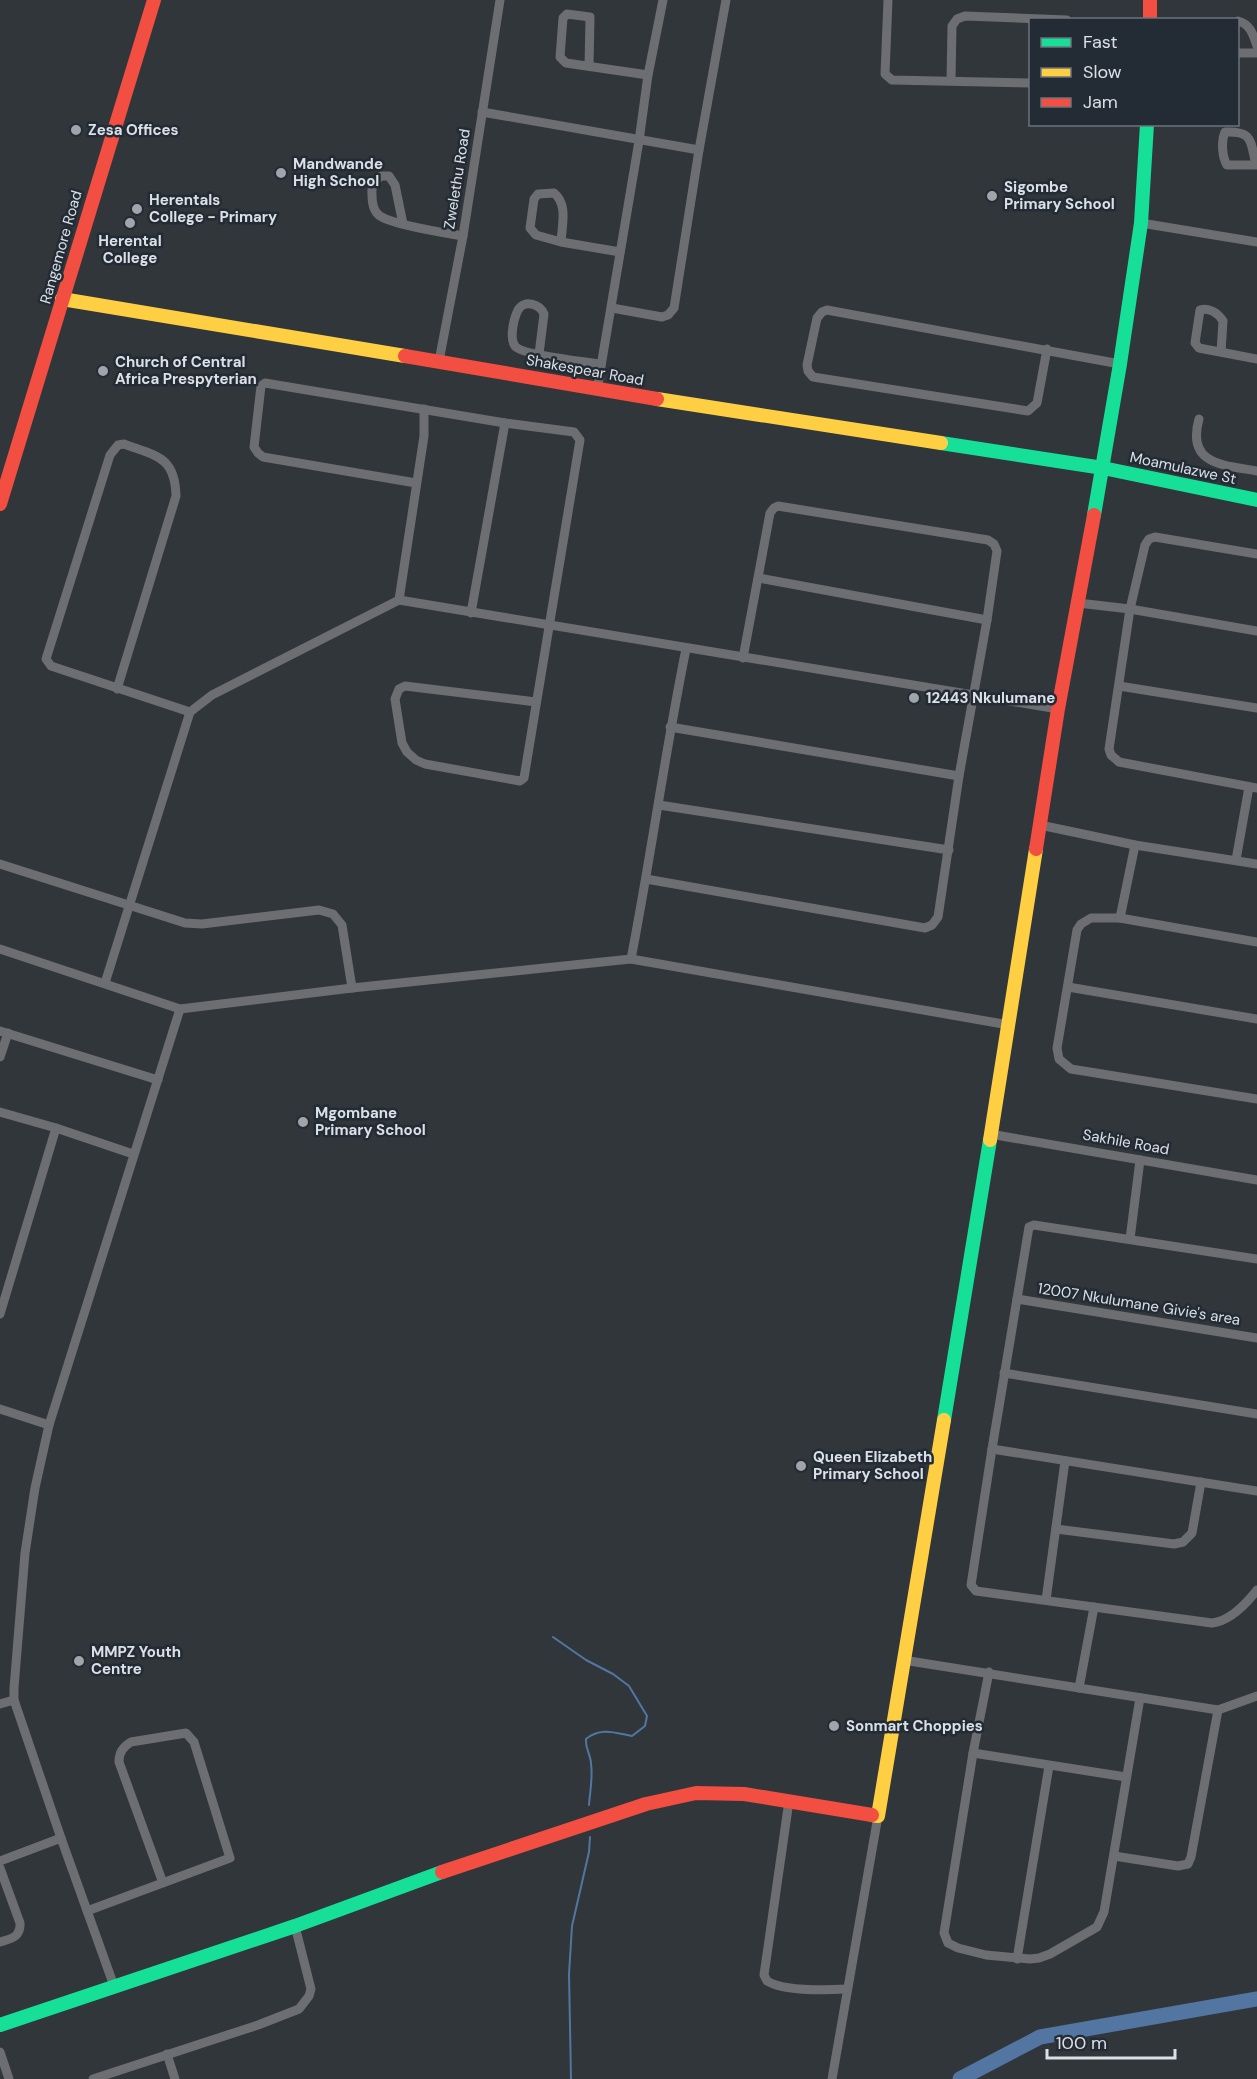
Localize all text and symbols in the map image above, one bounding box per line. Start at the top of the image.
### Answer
legend [1029,18,1239,126]
text: Fast [1083,30,1118,54]
text: Slow [1083,60,1122,84]
text: Jam [1083,90,1118,114]
place label: Zesa Offices [88,120,179,140]
marker: Zesa Offices [69,123,83,137]
street label: Zwelethu Road [439,127,475,231]
place label: Mandwande High School [293,154,383,191]
marker: Mandwande High School [274,166,288,180]
place label: Sigombe Primary School [1004,177,1115,214]
street label: Rangemore Road [35,188,87,306]
marker: Sigombe Primary School [985,189,999,203]
place label: Herentals College - Primary [149,190,277,227]
marker: Herentals College - Primary [130,202,144,216]
marker: Herental College [123,216,137,230]
place label: Herental College [98,231,162,268]
street label: Shakespear Road [525,350,645,390]
place label: Church of Central Africa Prespyterian [115,352,257,389]
marker: Church of Central Africa Prespyterian [96,364,110,378]
street label: Moamulazwe St [1128,447,1238,489]
place label: 12443 Nkulumane [926,688,1055,708]
marker: 12443 Nkulumane [907,691,921,705]
place label: Mgombane Primary School [315,1103,426,1140]
marker: Mgombane Primary School [296,1115,310,1129]
street label: Sakhile Road [1081,1125,1171,1159]
street label: 12007 Nkulumane Givie's area [1036,1278,1242,1330]
place label: Queen Elizabeth Primary School [813,1447,932,1484]
marker: Queen Elizabeth Primary School [794,1459,808,1473]
place label: MMPZ Youth Centre [91,1642,181,1679]
marker: MMPZ Youth Centre [72,1654,86,1668]
place label: Sonmart Choppies [846,1716,983,1736]
marker: Sonmart Choppies [827,1719,841,1733]
scale bar [1047,2022,1174,2060]
text: 100 m [1056,2031,1107,2055]

